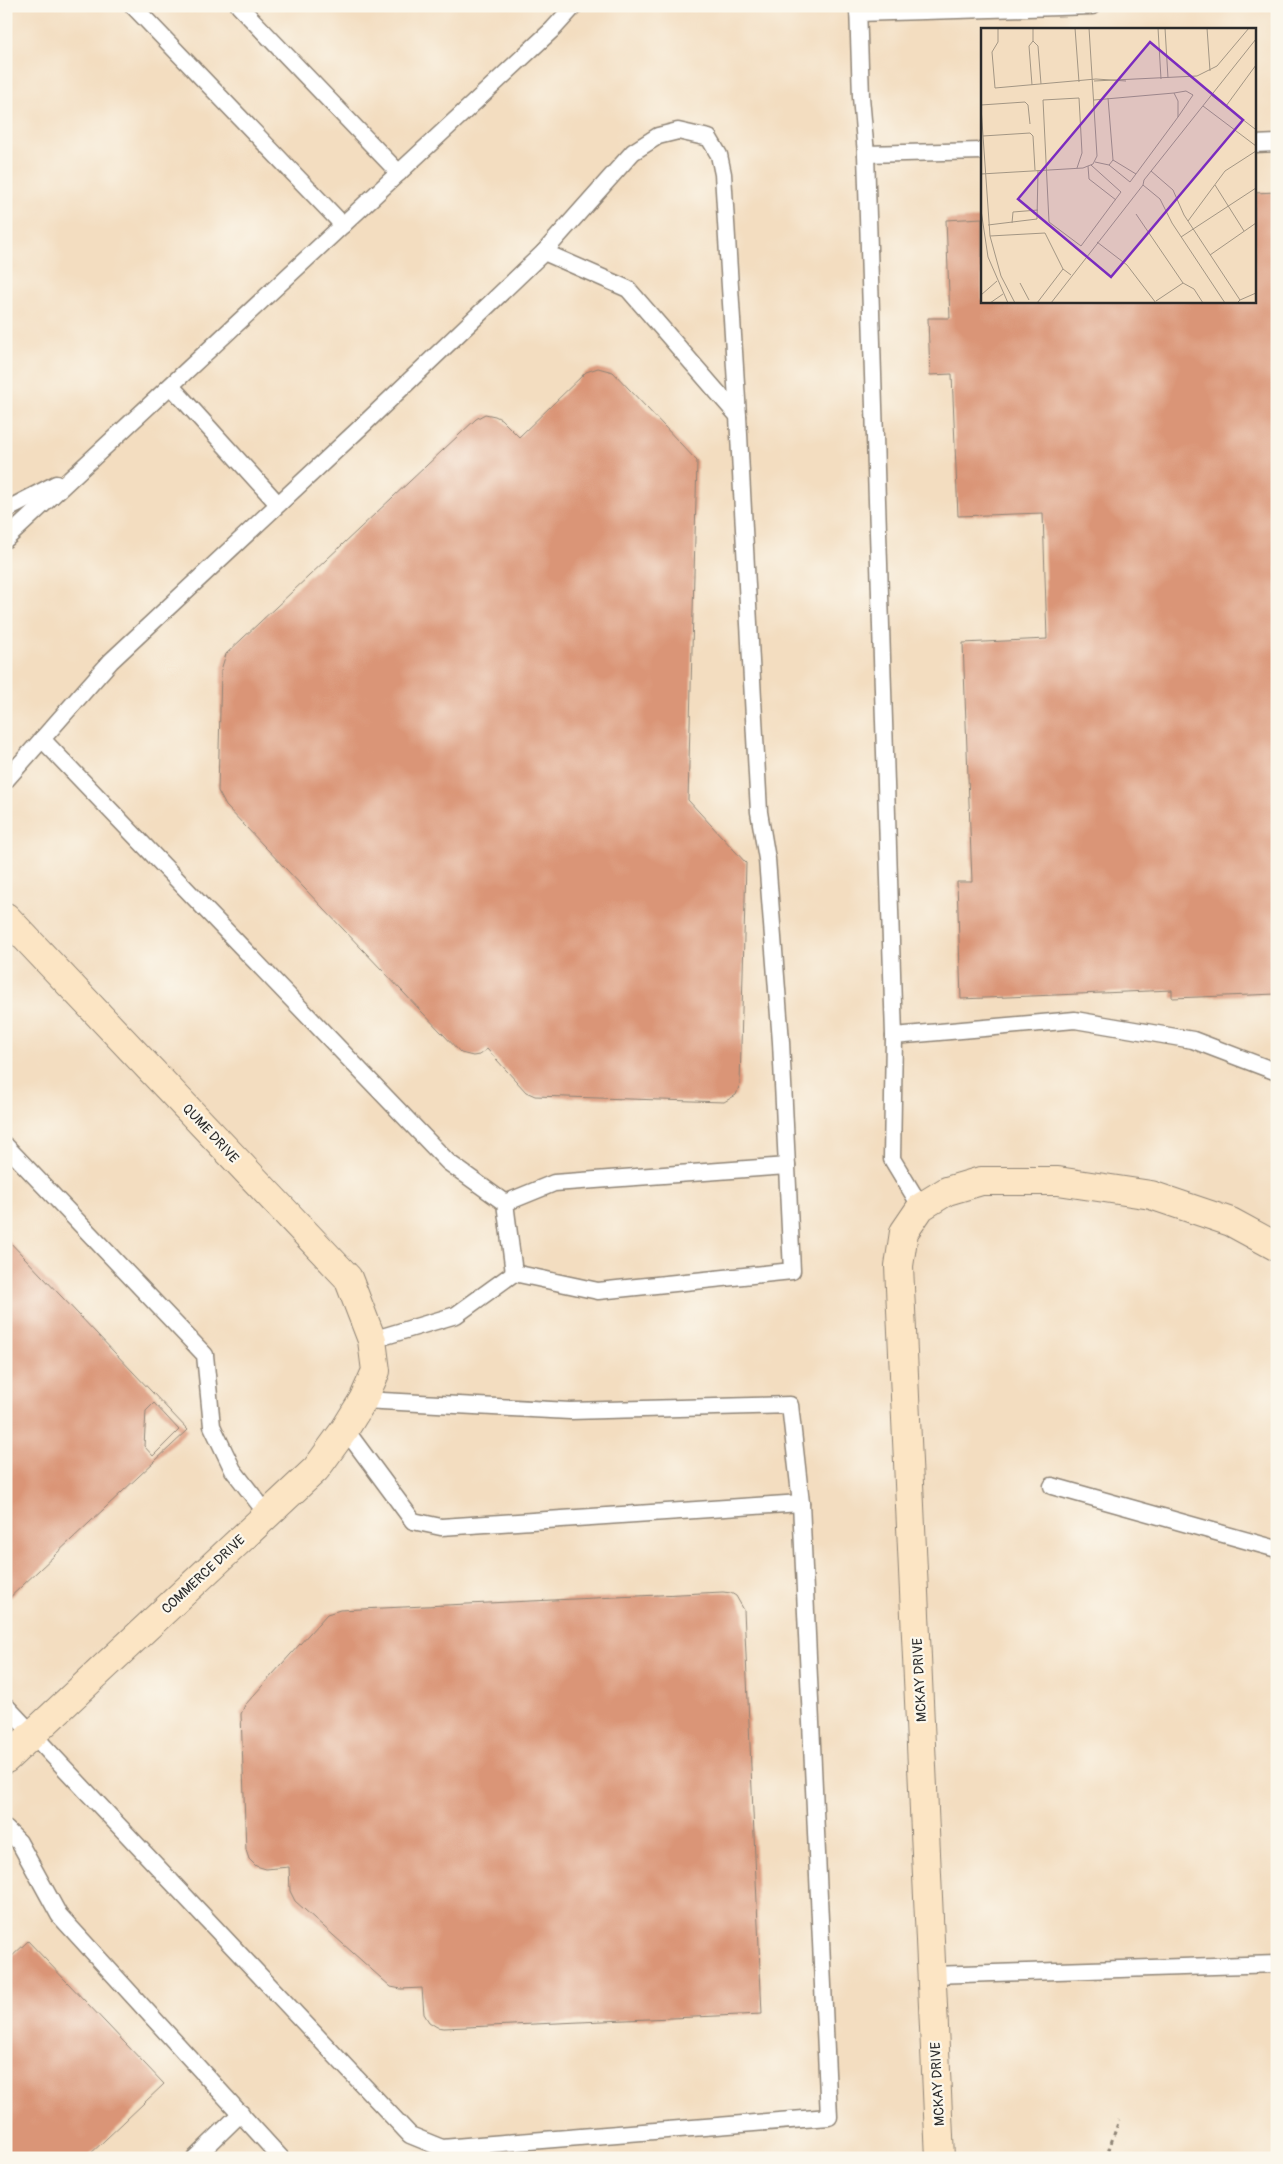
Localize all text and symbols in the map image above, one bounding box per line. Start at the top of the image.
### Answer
inset map [981,28,1256,302]
street label: QUME DRIVE [179,1100,242,1166]
street label: COMMERCE DRIVE [158,1531,249,1617]
street label: MCKAY DRIVE [909,1638,930,1722]
street label: MCKAY DRIVE [927,2042,948,2126]

